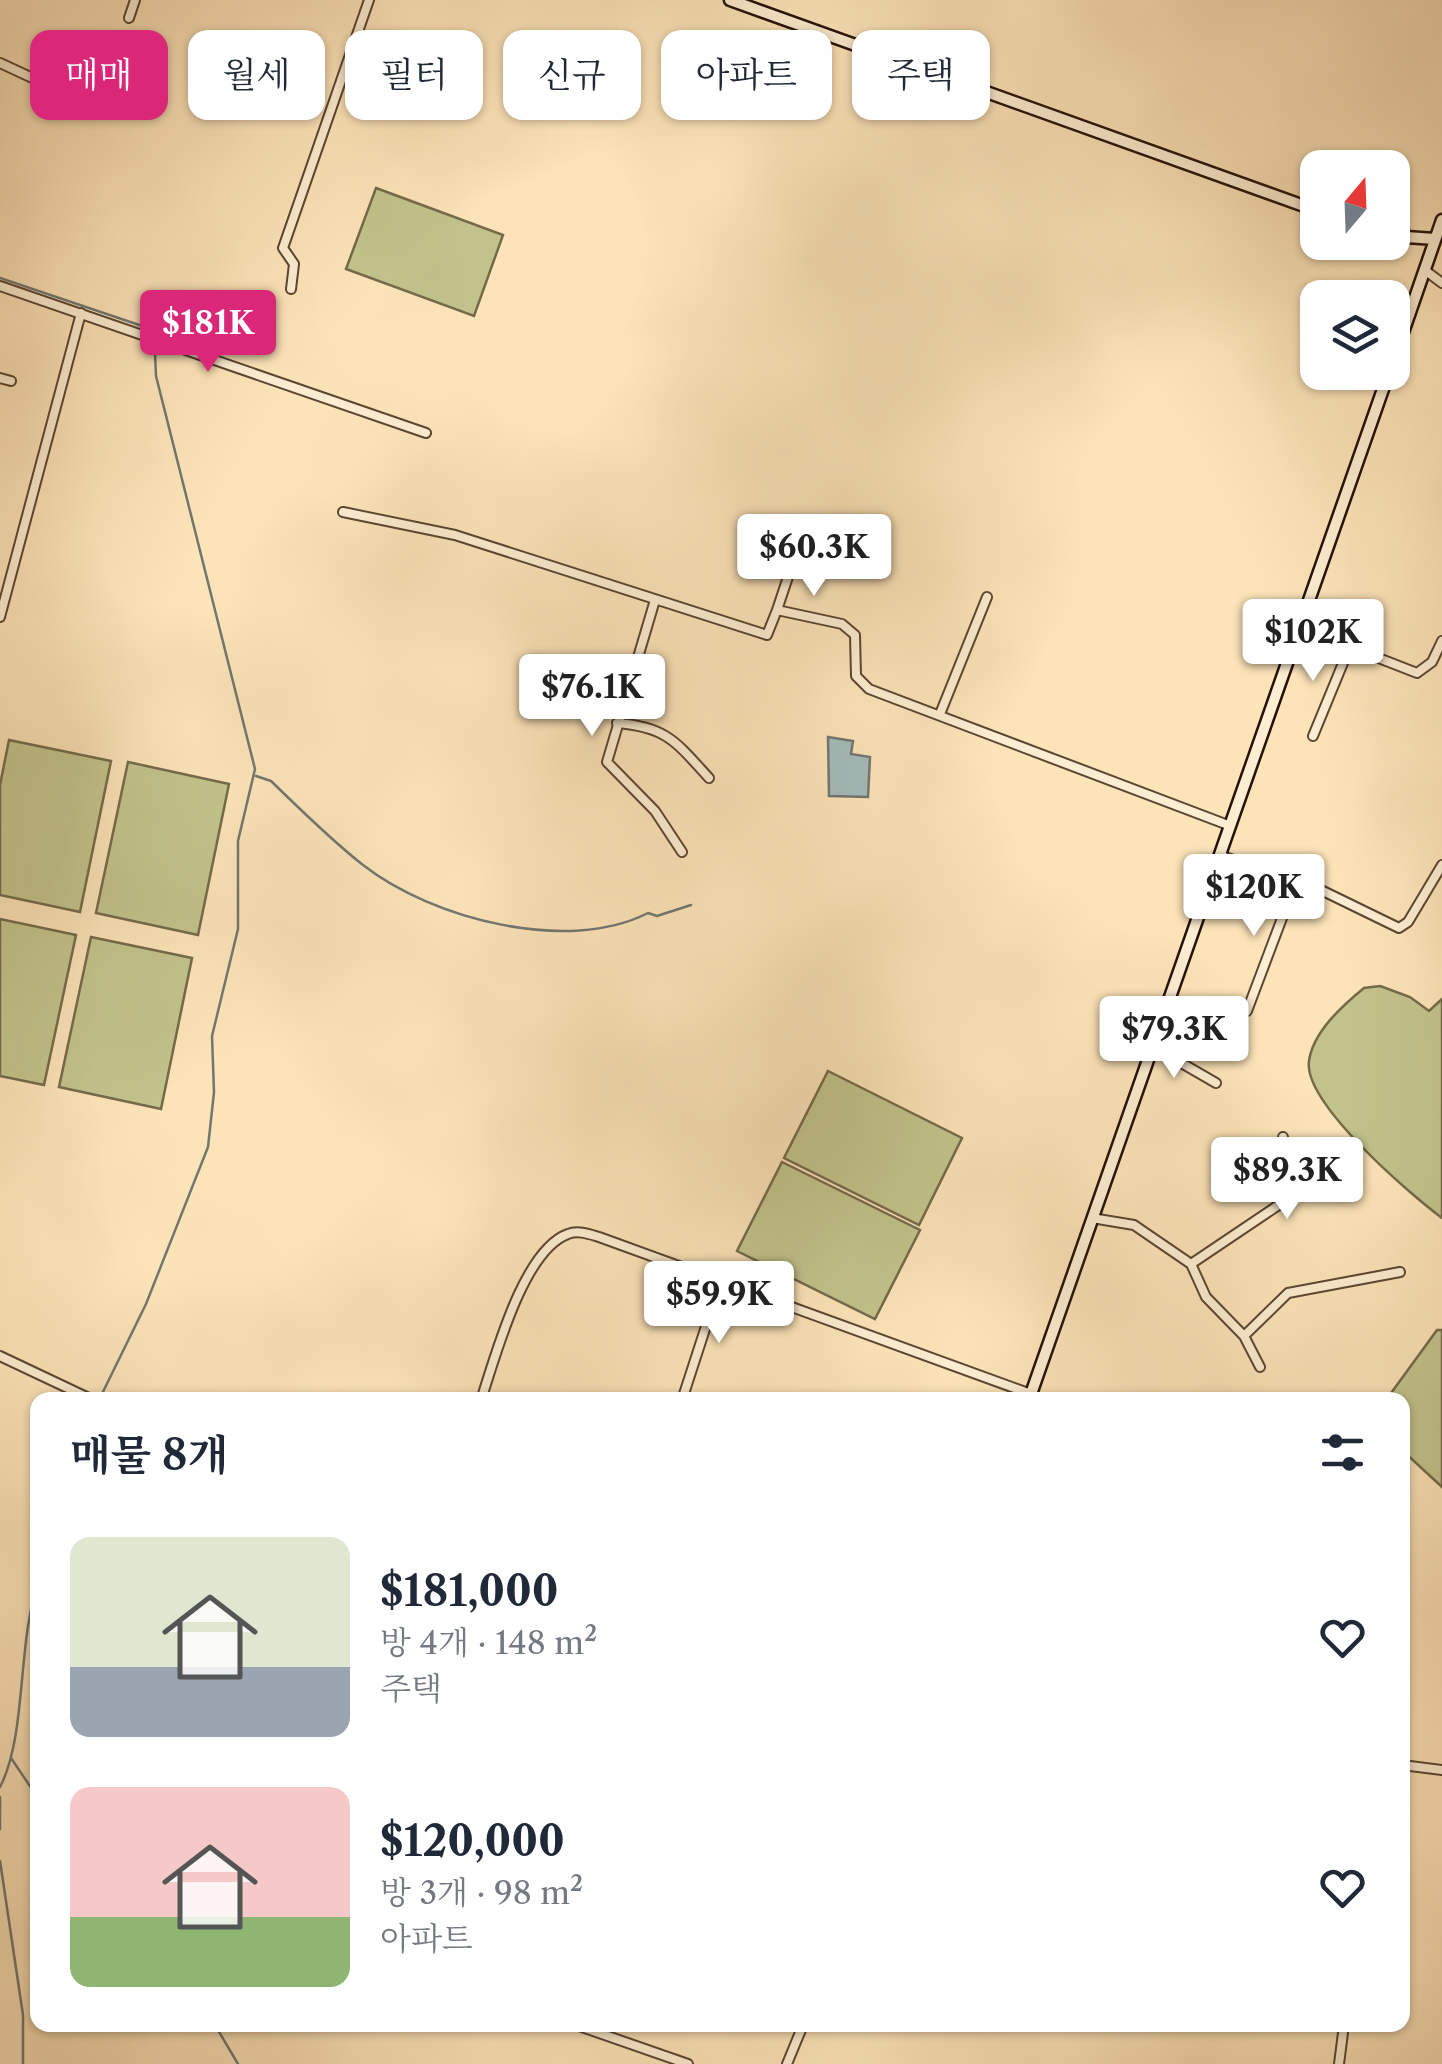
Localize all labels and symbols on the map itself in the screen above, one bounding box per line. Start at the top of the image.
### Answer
north arrow [1300,150,1410,260]
pin: $181K [138,290,278,375]
pin: $60.3K [733,514,895,599]
pin: $102K [1243,599,1383,684]
pin: $76.1K [511,654,673,739]
pin: $120K [1184,854,1324,939]
pin: $79.3K [1093,996,1255,1081]
pin: $89.3K [1206,1137,1368,1222]
pin: $59.9K [638,1261,800,1346]

